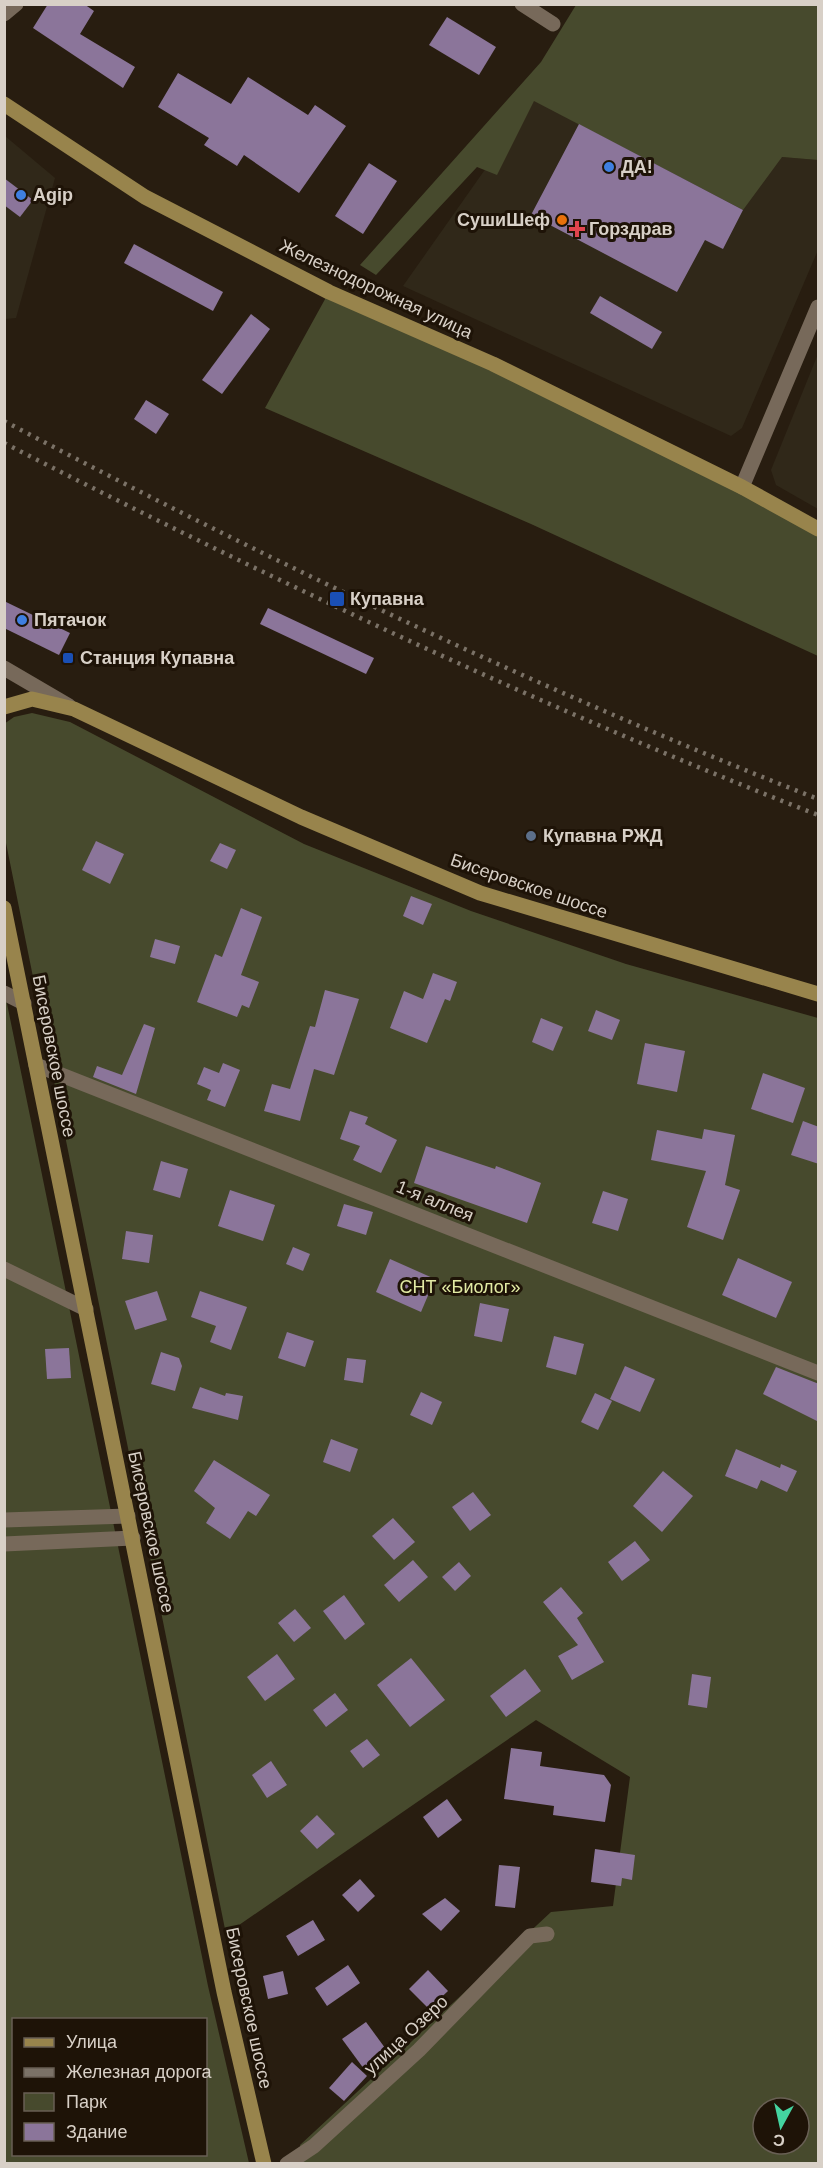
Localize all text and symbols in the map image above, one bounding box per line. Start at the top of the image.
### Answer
place label: ДА! [621,157,653,177]
marker: ДА! [602,160,616,174]
place label: Agip [33,185,73,205]
marker: Agip [14,188,28,202]
place label: СушиШеф [457,210,550,230]
marker: СушиШеф [555,213,569,227]
place label: Горздрав [589,219,673,239]
marker: Горздрав [570,222,584,236]
street label: Железнодорожная улица [276,235,476,343]
place label: Купавна [350,589,425,609]
marker: Купавна [328,590,346,608]
place label: Пятачок [34,610,107,630]
marker: Пятачок [15,613,29,627]
place label: Станция Купавна [80,648,235,668]
marker: Станция Купавна [61,651,75,665]
place label: Купавна РЖД [543,826,663,846]
marker: Купавна РЖД [524,829,538,843]
street label: Бисеровское шоссе [448,850,610,922]
street label: Бисеровское шоссе [28,973,80,1139]
street label: 1-я аллея [393,1176,477,1226]
park label: СНТ «Биолог» [400,1277,520,1297]
street label: Бисеровское шоссе [124,1449,178,1615]
street label: Бисеровское шоссе [222,1925,276,2091]
street label: улица Озеро [360,1991,452,2079]
legend [12,2018,207,2156]
text: Улица [66,2032,118,2052]
text: Железная дорога [66,2062,213,2082]
text: Парк [66,2092,107,2112]
north arrow [751,2096,811,2156]
text: Здание [66,2122,127,2142]
text: С [772,2131,786,2150]

